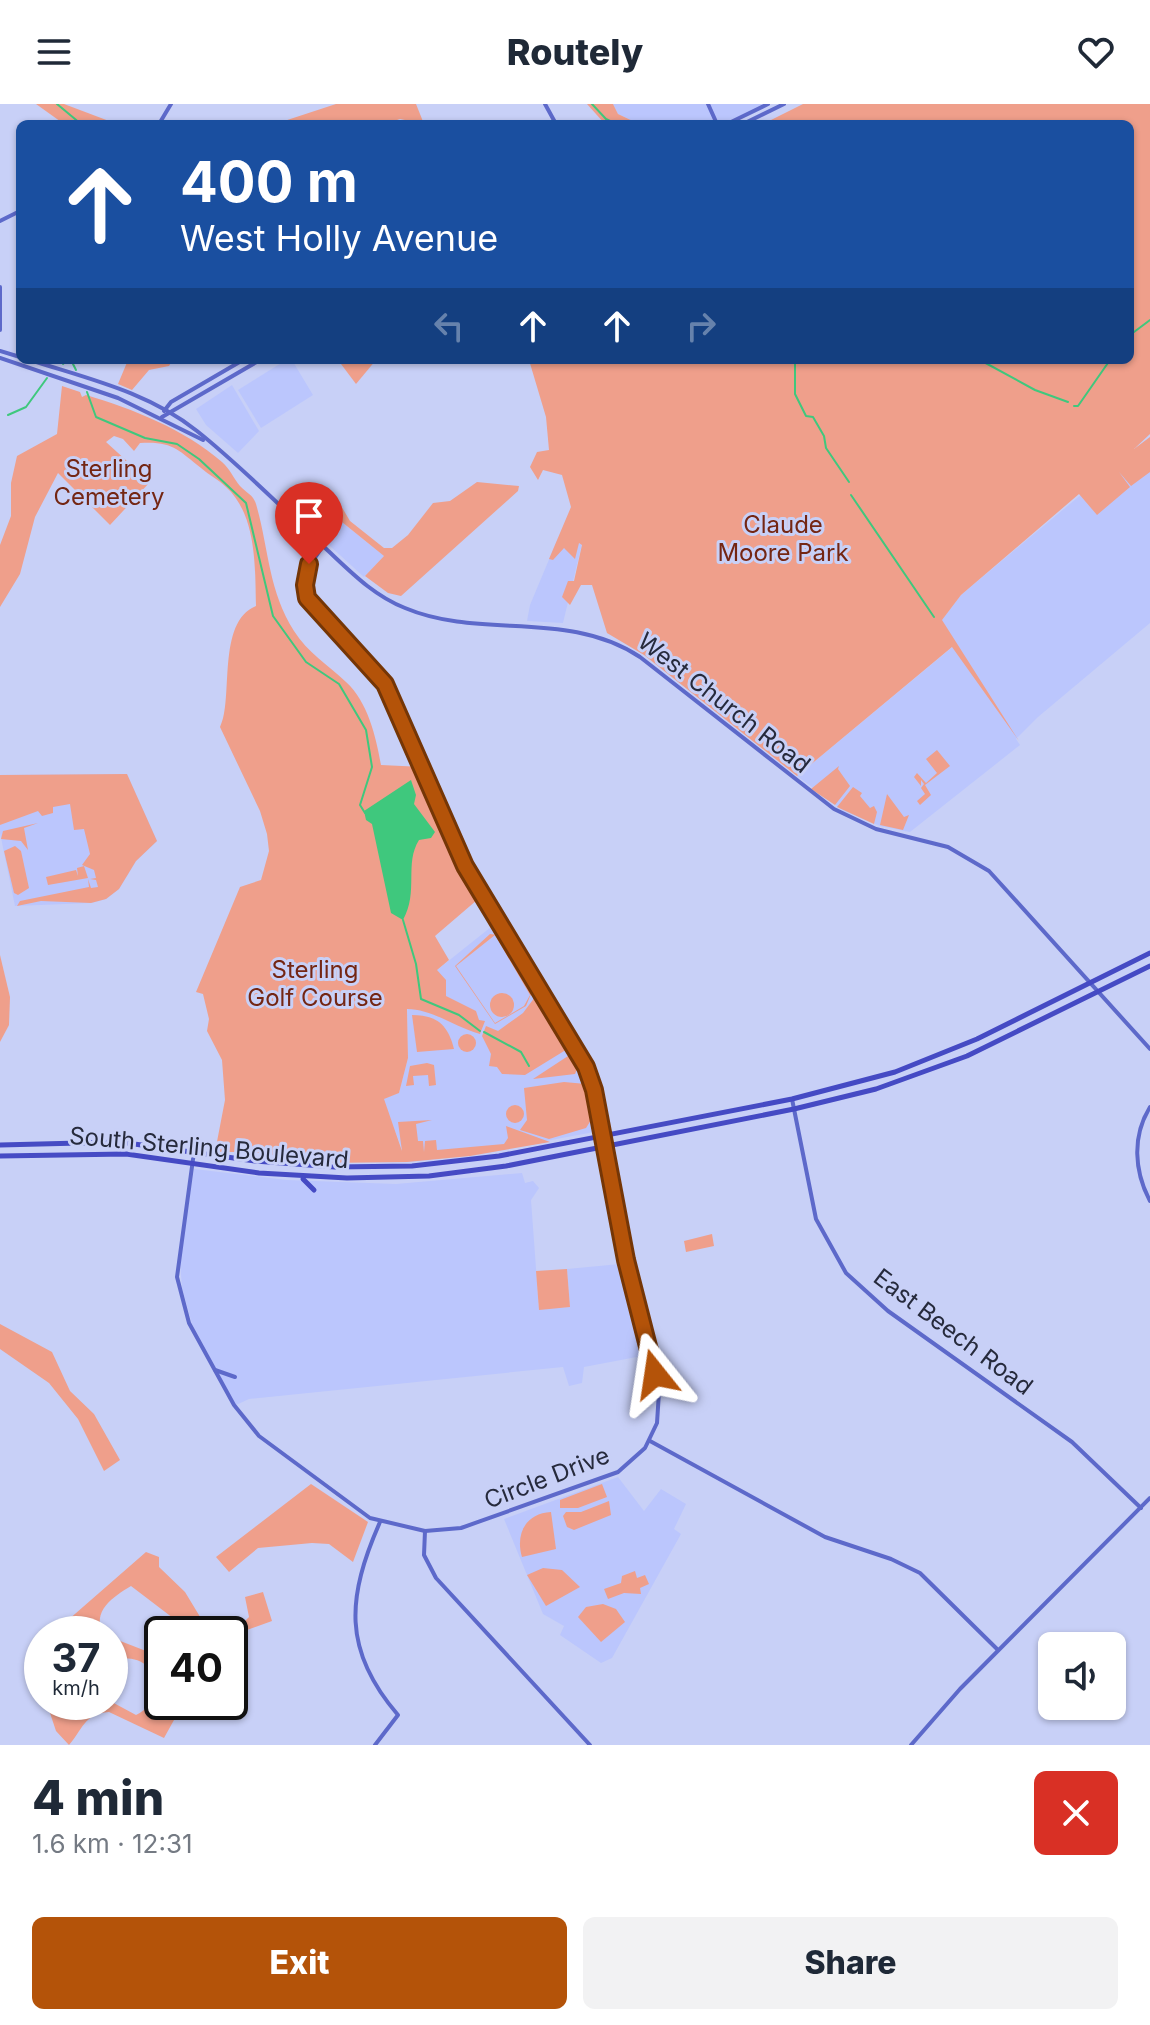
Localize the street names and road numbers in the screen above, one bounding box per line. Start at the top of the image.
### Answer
street label: West Church Road [632,626,816,779]
street label: South Sterling Boulevard [68,1121,350,1174]
street label: East Beech Road [868,1262,1038,1401]
street label: Circle Drive [480,1440,614,1515]

